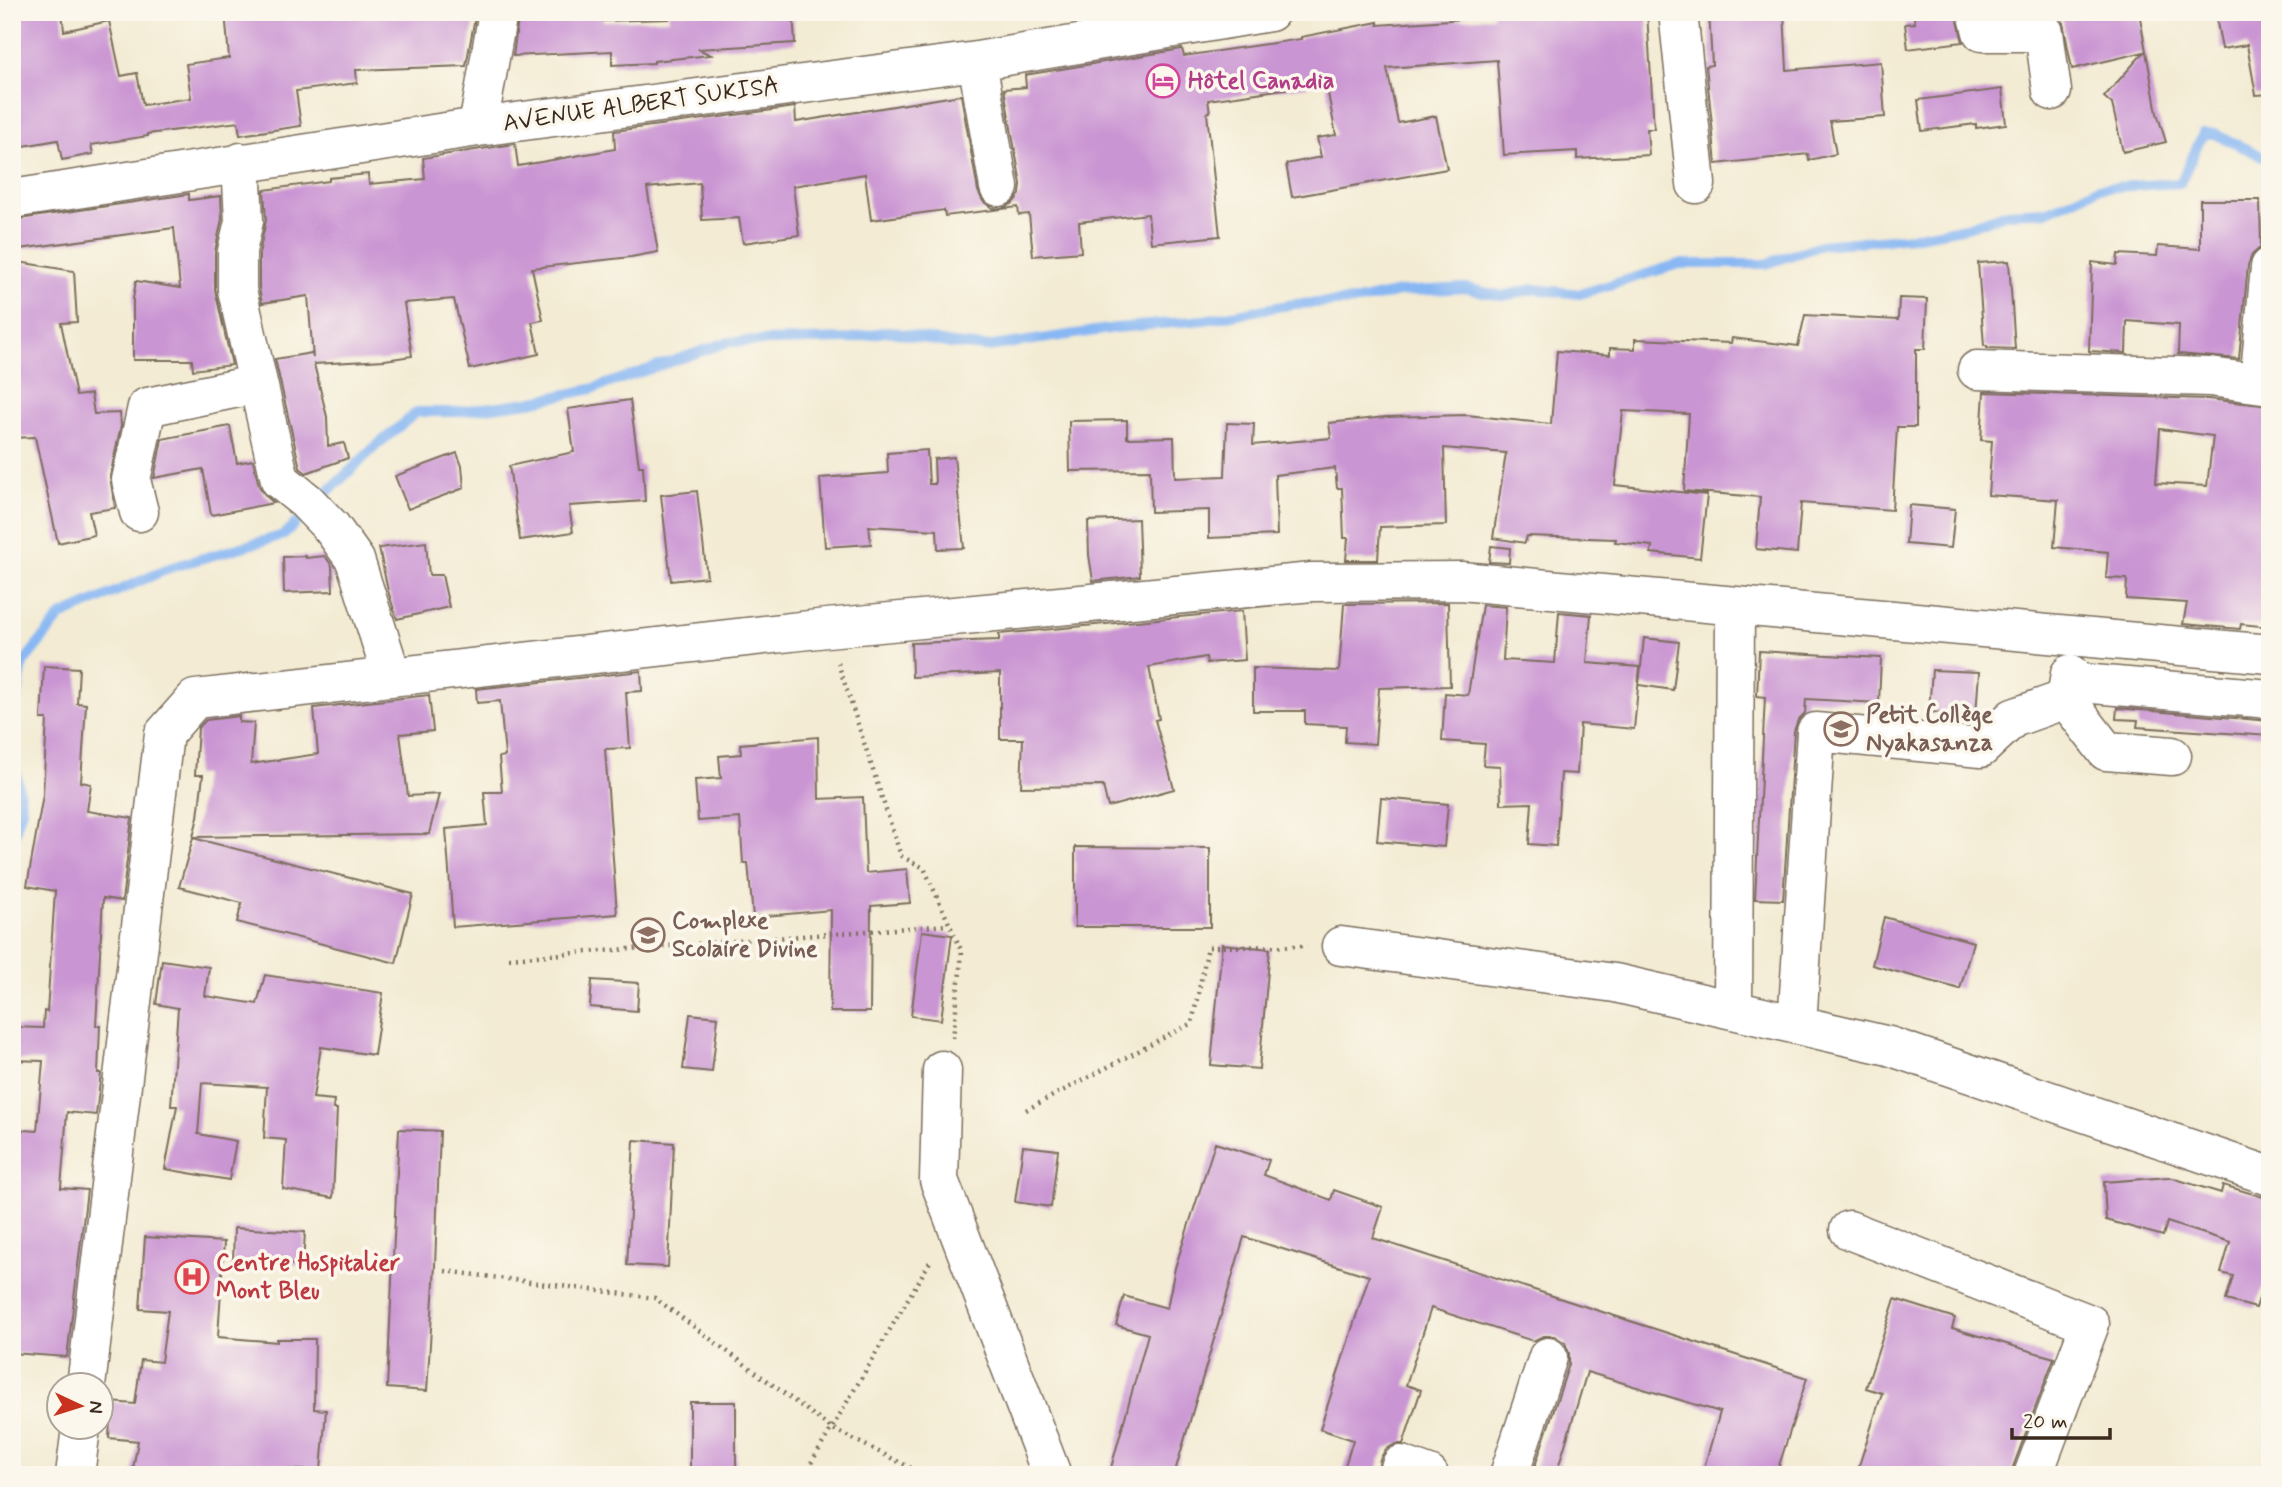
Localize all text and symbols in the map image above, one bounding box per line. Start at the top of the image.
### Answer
hotel icon: Hôtel Canadia [1144,62,1182,100]
place label: Hôtel Canadia [1188,66,1335,97]
street label: AVENUE ALBERT SUKISA [501,70,781,140]
place label: Petit Collège Nyakasanza [1866,700,1993,759]
school or university icon: Petit Collège Nyakasanza [1822,710,1860,748]
place label: Complexe Scolaire Divine [672,906,818,965]
school or university icon: Complexe Scolaire Divine [629,916,667,954]
place label: Centre Hospitalier Mont Bleu [216,1248,400,1307]
hospital icon: Centre Hospitalier Mont Bleu [173,1258,211,1296]
north arrow [46,1372,116,1442]
scale bar [2012,1396,2110,1440]
text: N [83,1400,108,1414]
text: 20 m [2023,1408,2068,1436]

